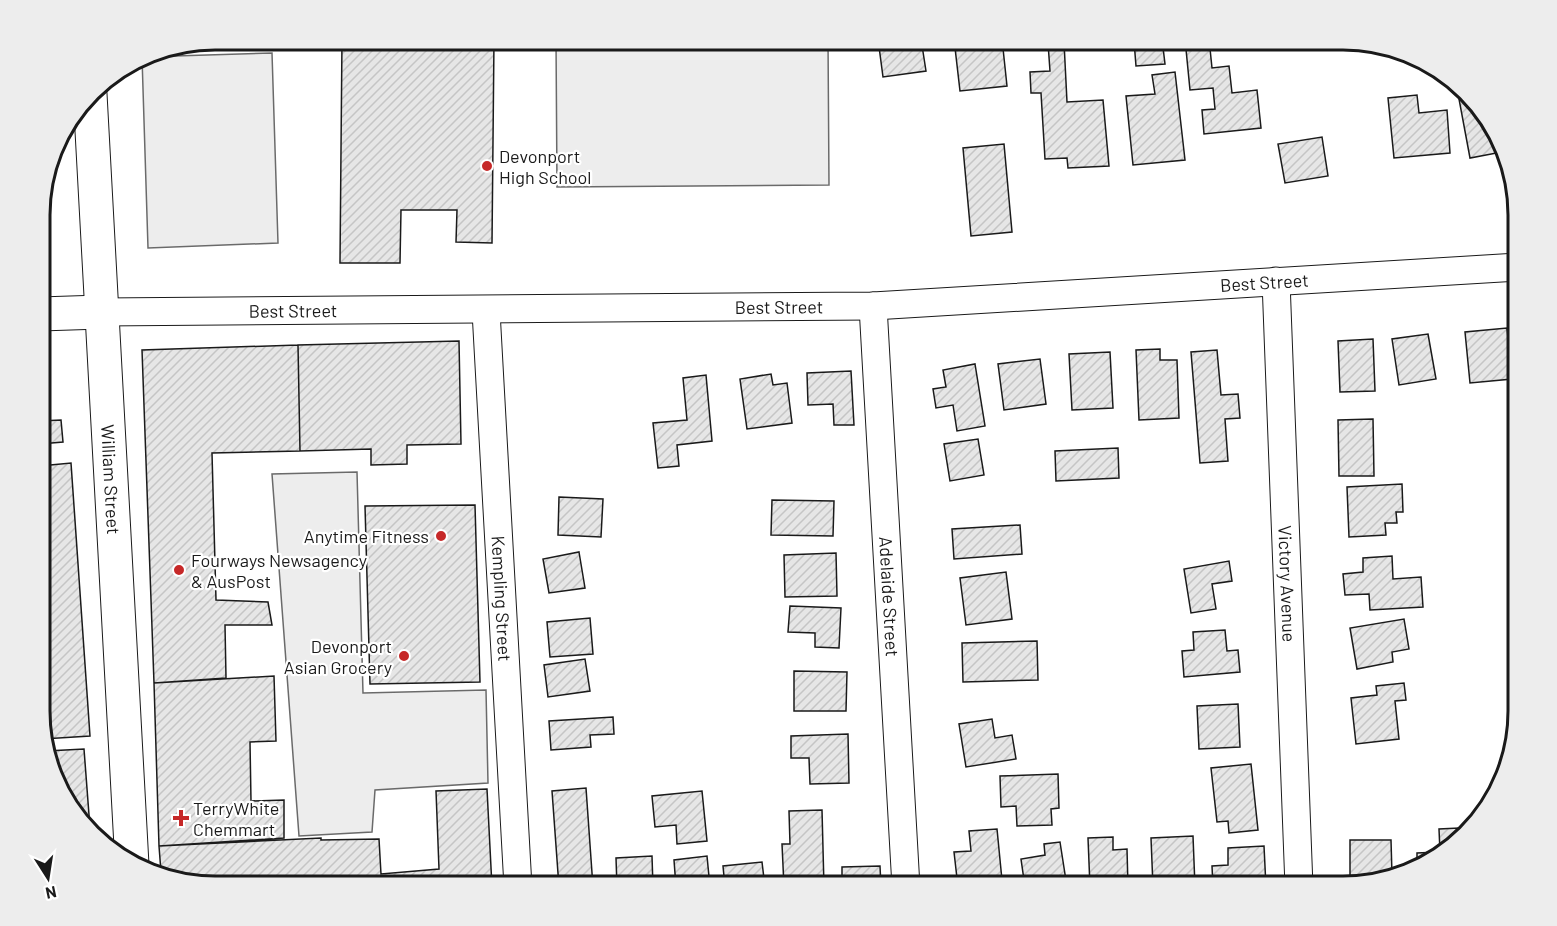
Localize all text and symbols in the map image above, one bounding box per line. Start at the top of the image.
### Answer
place label: Devonport High School [499,145,592,188]
marker: Devonport High School [480,159,494,173]
street label: Best Street [1219,269,1309,296]
street label: Best Street [735,295,823,318]
street label: Best Street [249,299,337,322]
street label: William Street [97,424,125,535]
place label: Anytime Fitness [304,525,429,547]
street label: Victory Avenue [1274,525,1301,643]
marker: Anytime Fitness [434,529,448,543]
street label: Kempling Street [487,535,516,662]
street label: Adelaide Street [875,536,904,657]
place label: Fourways Newsagency & AusPost [191,549,367,592]
marker: Fourways Newsagency & AusPost [172,563,186,577]
place label: Devonport Asian Grocery [284,635,392,678]
marker: Devonport Asian Grocery [397,649,411,663]
place label: TerryWhite Chemmart [193,797,279,840]
marker: TerryWhite Chemmart [174,811,188,825]
north arrow [18,848,78,908]
text: N [44,883,58,904]

